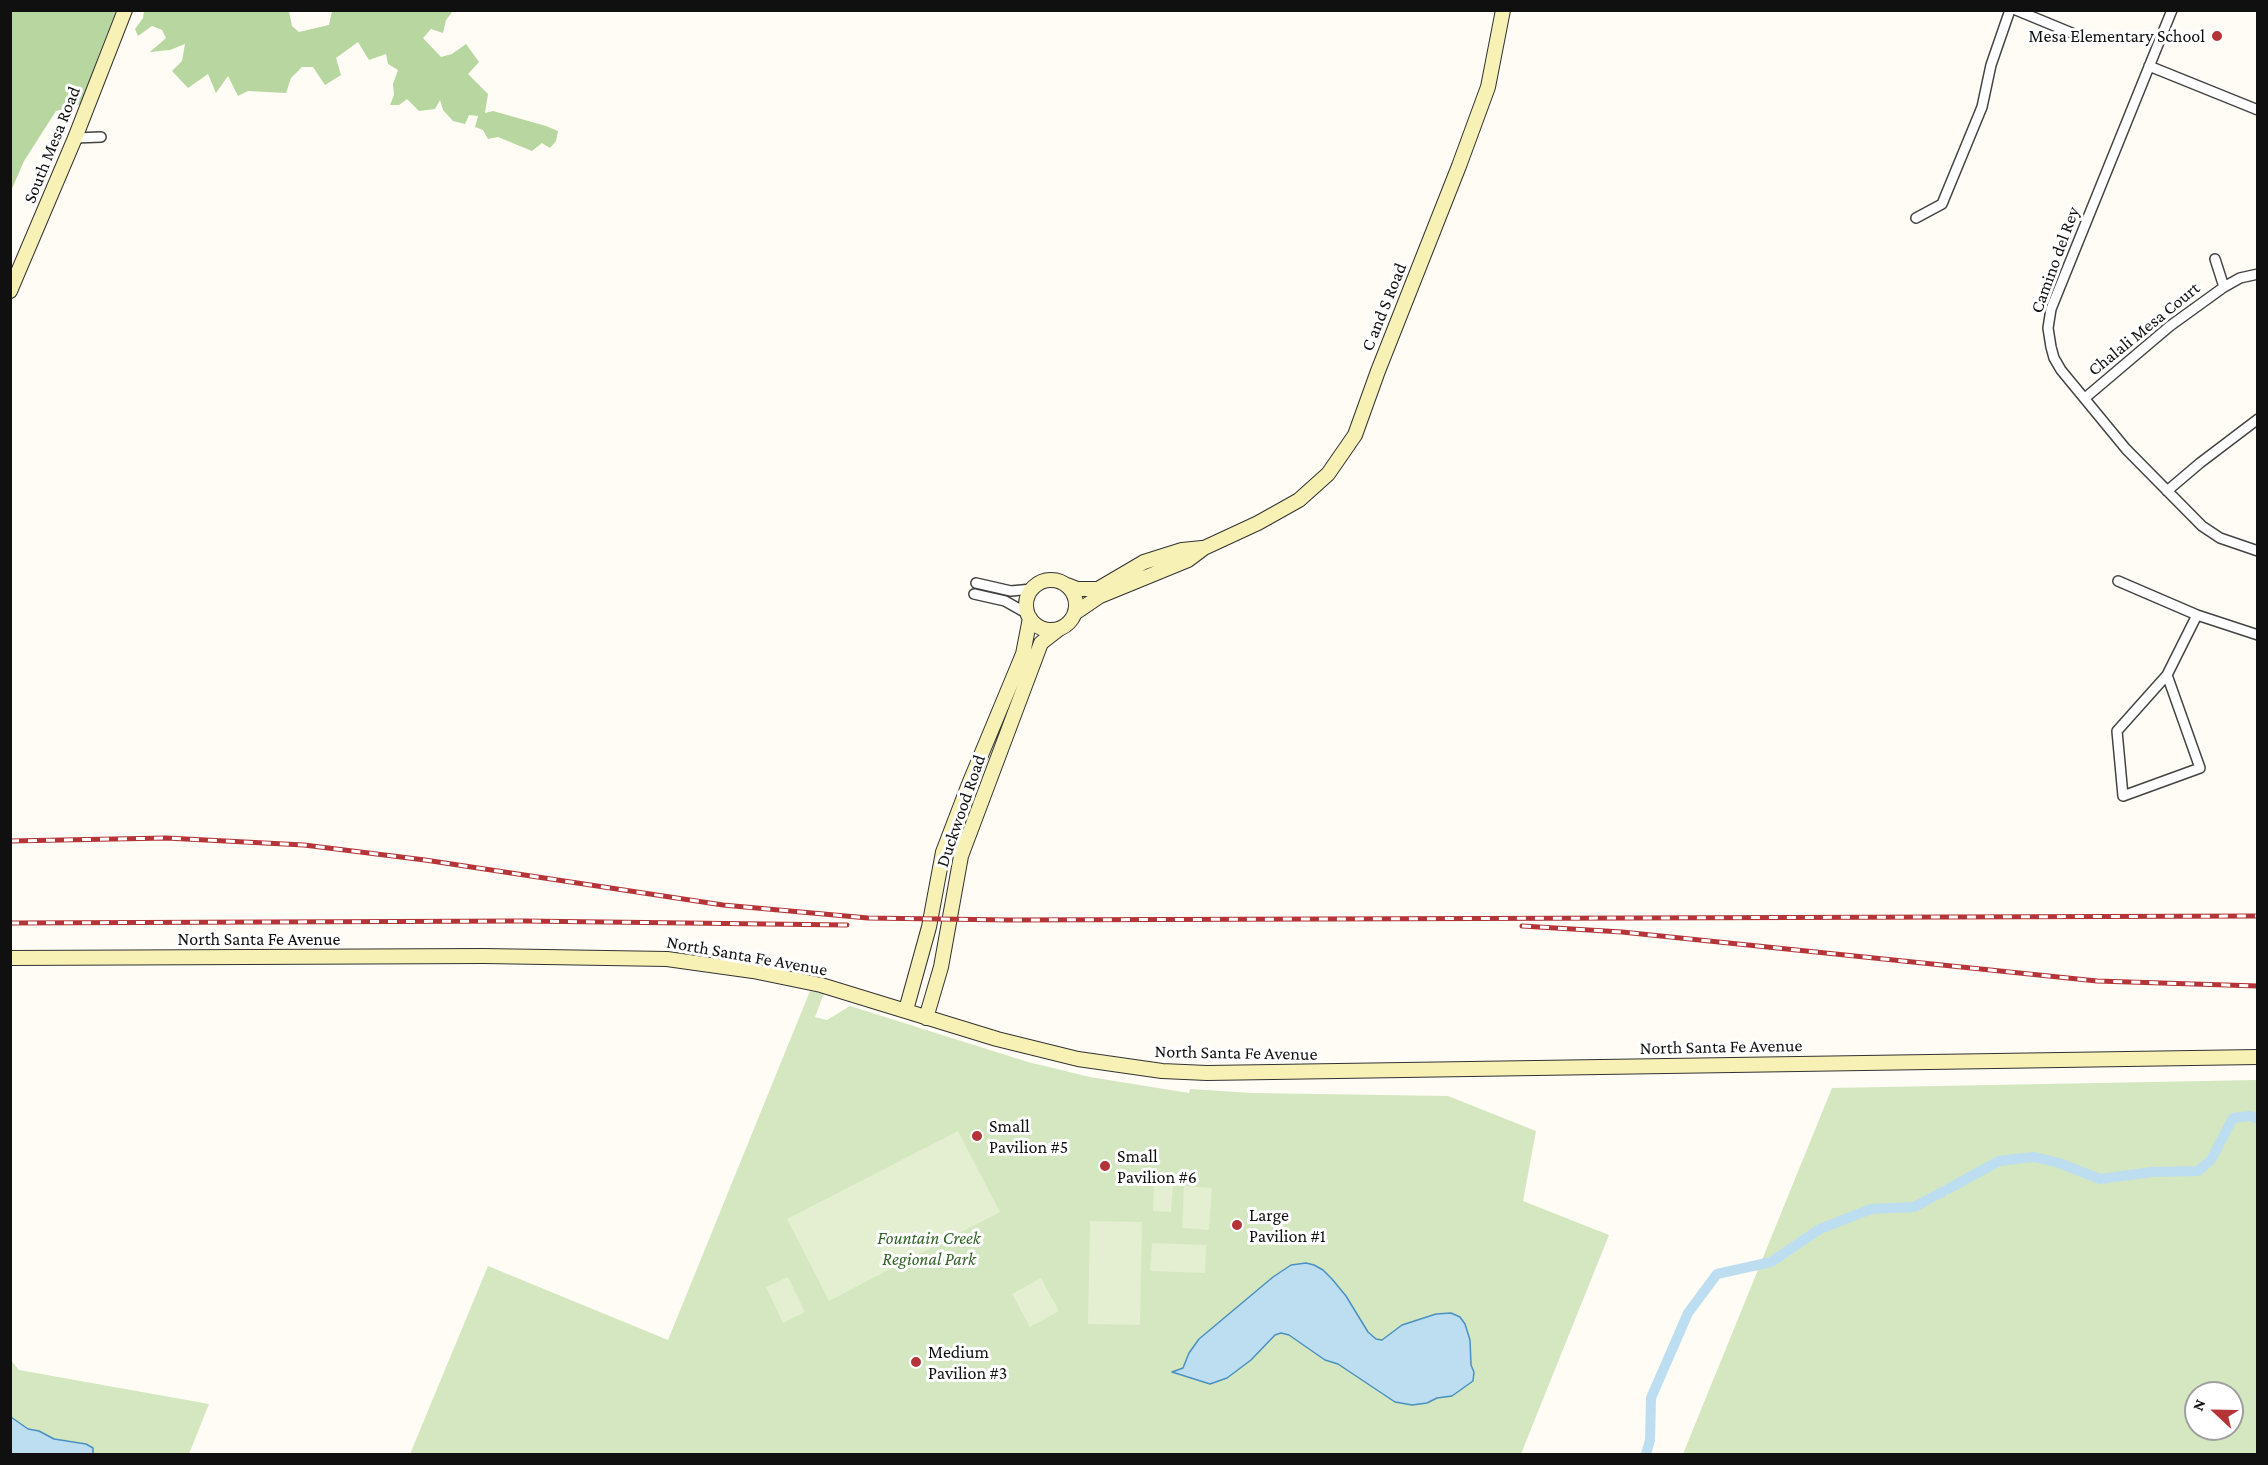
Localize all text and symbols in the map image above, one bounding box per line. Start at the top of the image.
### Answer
place label: Mesa Elementary School [2029,25,2205,47]
marker: Mesa Elementary School [2210,29,2224,43]
street label: South Mesa Road [19,83,85,207]
street label: Camino del Rey [2026,204,2084,316]
street label: C and S Road [1357,260,1411,354]
street label: Chalali Mesa Court [2084,277,2204,381]
street label: Duckwood Road [932,752,990,870]
street label: North Santa Fe Avenue [178,928,340,950]
street label: North Santa Fe Avenue [665,931,829,981]
street label: North Santa Fe Avenue [1639,1035,1803,1059]
street label: North Santa Fe Avenue [1154,1041,1318,1065]
place label: Small Pavilion #5 [989,1115,1068,1158]
marker: Small Pavilion #5 [970,1129,984,1143]
place label: Small Pavilion #6 [1117,1145,1197,1188]
marker: Small Pavilion #6 [1098,1159,1112,1173]
place label: Large Pavilion #1 [1249,1204,1326,1246]
marker: Large Pavilion #1 [1230,1218,1244,1232]
park label: Fountain Creek Regional Park [877,1227,981,1270]
place label: Medium Pavilion #3 [928,1341,1007,1384]
marker: Medium Pavilion #3 [909,1355,923,1369]
north arrow [2184,1381,2244,1441]
text: N [2189,1397,2209,1413]

